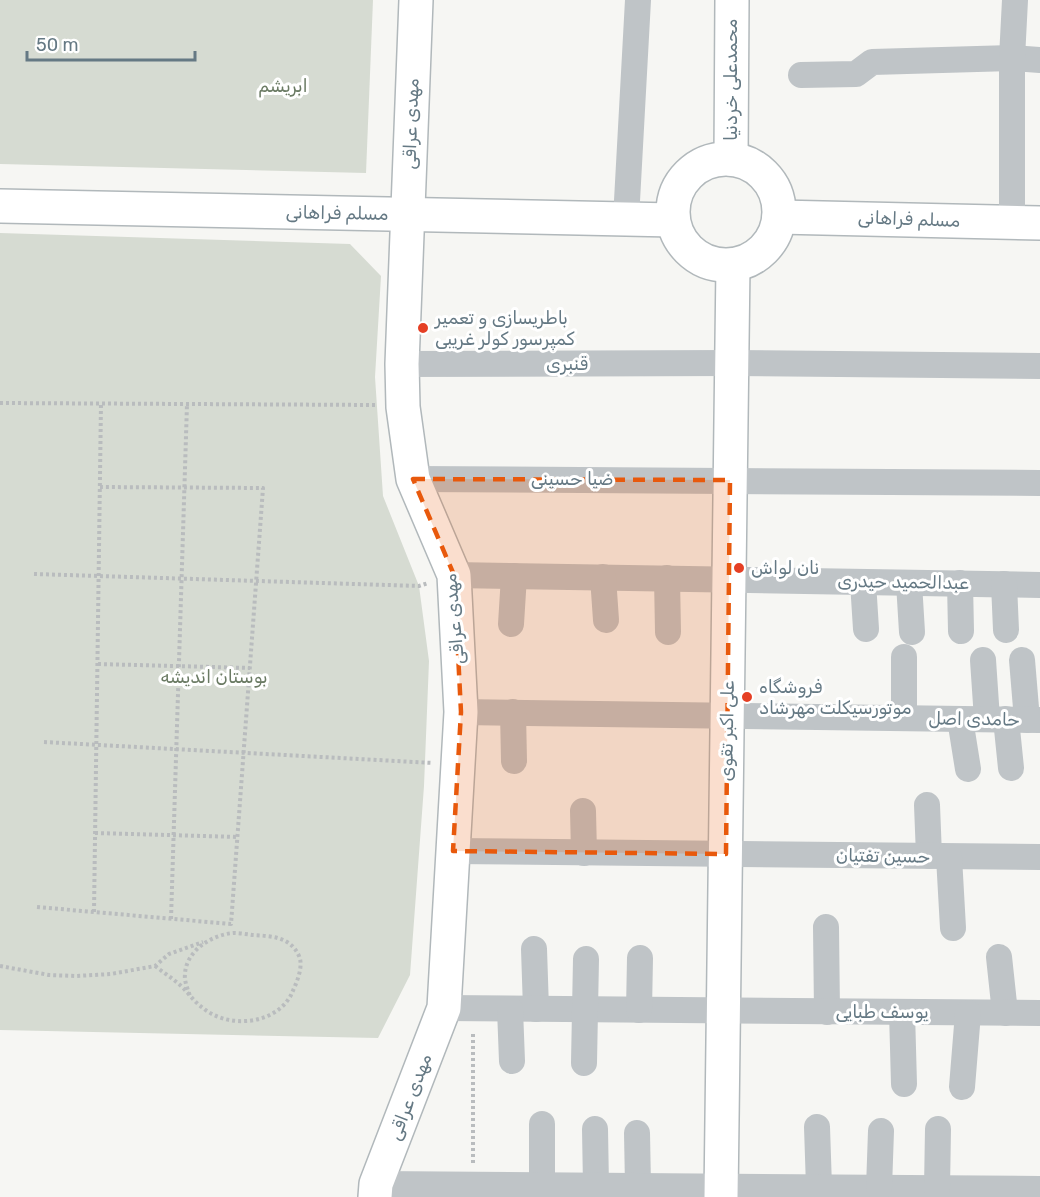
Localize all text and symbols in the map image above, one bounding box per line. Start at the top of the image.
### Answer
street label: محمدعلی خردنیا [720,19,742,141]
scale bar [27,24,195,62]
text: 50 m [36,34,79,56]
park label: ابریشم [258,75,308,98]
street label: مهدی عراقی [398,78,424,170]
street label: مسلم فراهانی [286,201,388,226]
street label: مسلم فراهانی [857,206,961,233]
place label: باطریسازی و تعمیر کمپرسور کولر غریبی [434,307,575,351]
marker: باطریسازی و تعمیر کمپرسور کولر غریبی [416,321,430,335]
street label: قنبری [546,353,588,375]
street label: ضیا حسینی [531,468,613,490]
place label: نان لواش [751,557,819,579]
marker: نان لواش [732,561,746,575]
street label: عبدالحمید حیدری [837,570,969,594]
street label: مهدی عراقی [439,573,469,665]
park label: بوستان اندیشه [160,666,268,688]
place label: فروشگاه موتورسیکلت مهرشاد [759,676,911,719]
street label: علی اکبر تقوی [715,680,739,781]
marker: فروشگاه موتورسیکلت مهرشاد [740,690,754,704]
street label: حامدی اصل [928,707,1020,731]
street label: حسین تفتیان [836,844,930,868]
street label: یوسف طبایی [835,1001,929,1023]
street label: مهدی عراقی [383,1050,437,1144]

